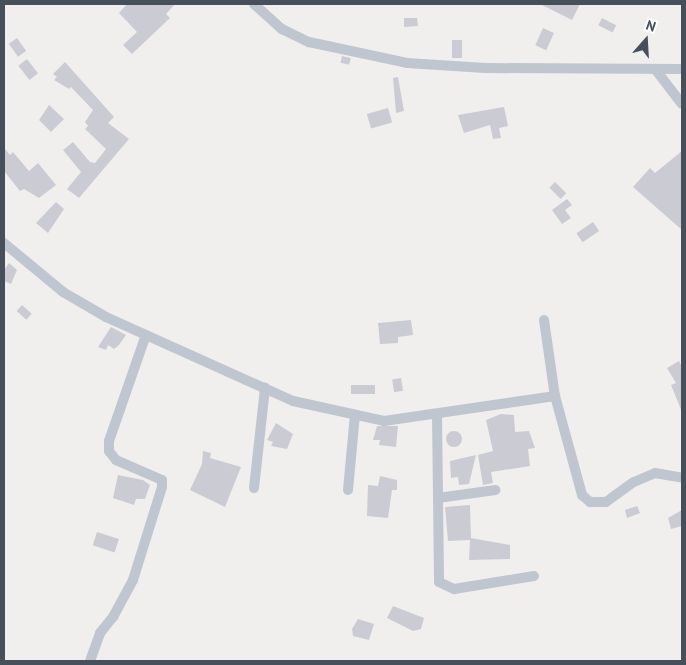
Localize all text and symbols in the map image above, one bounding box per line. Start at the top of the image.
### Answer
north arrow [621,15,671,65]
text: N [644,16,658,36]

